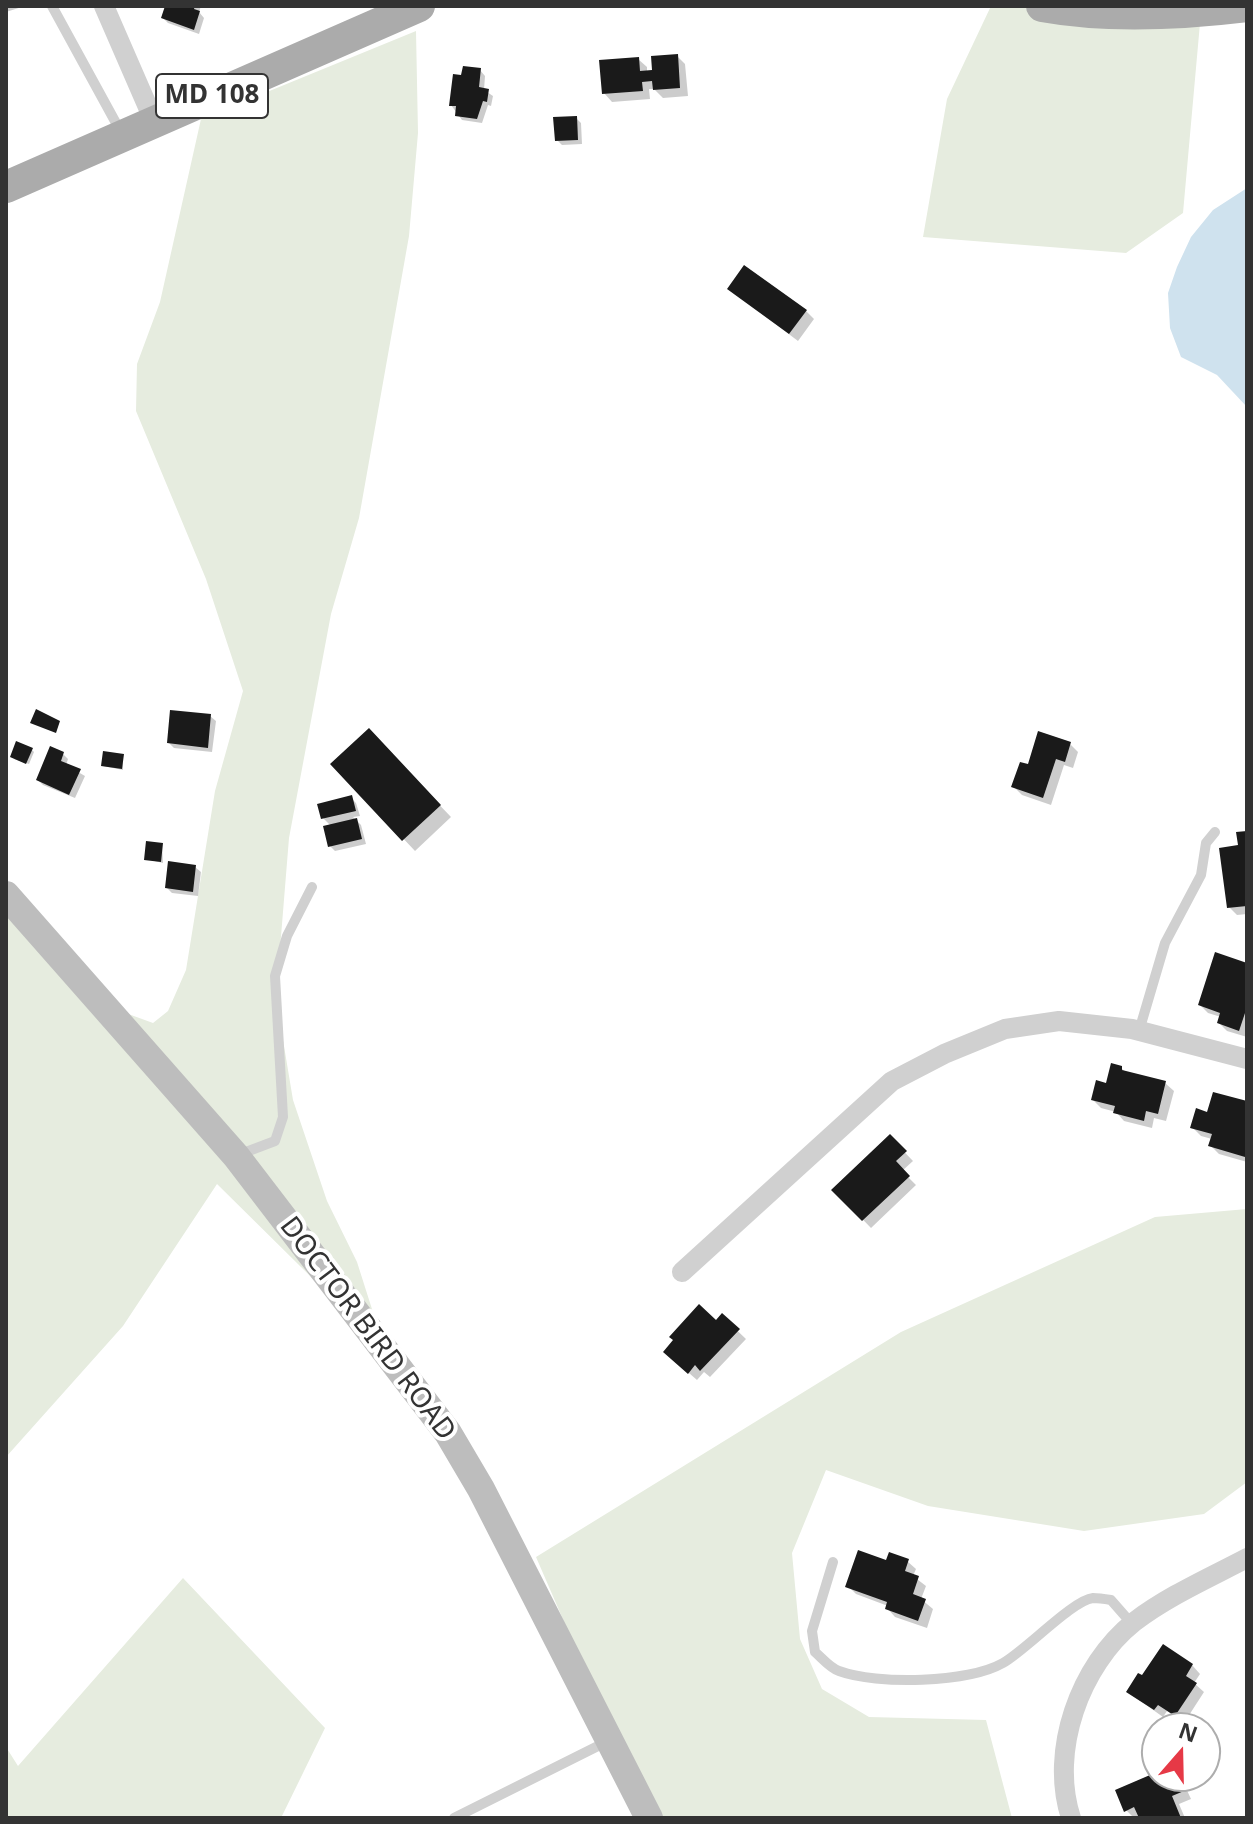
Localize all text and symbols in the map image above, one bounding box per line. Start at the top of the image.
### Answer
road number: MD 108 [156,74,268,118]
street label: DOCTOR BIRD ROAD [272,1210,462,1448]
north arrow [1141,1712,1221,1792]
text: N [1175,1714,1202,1748]

